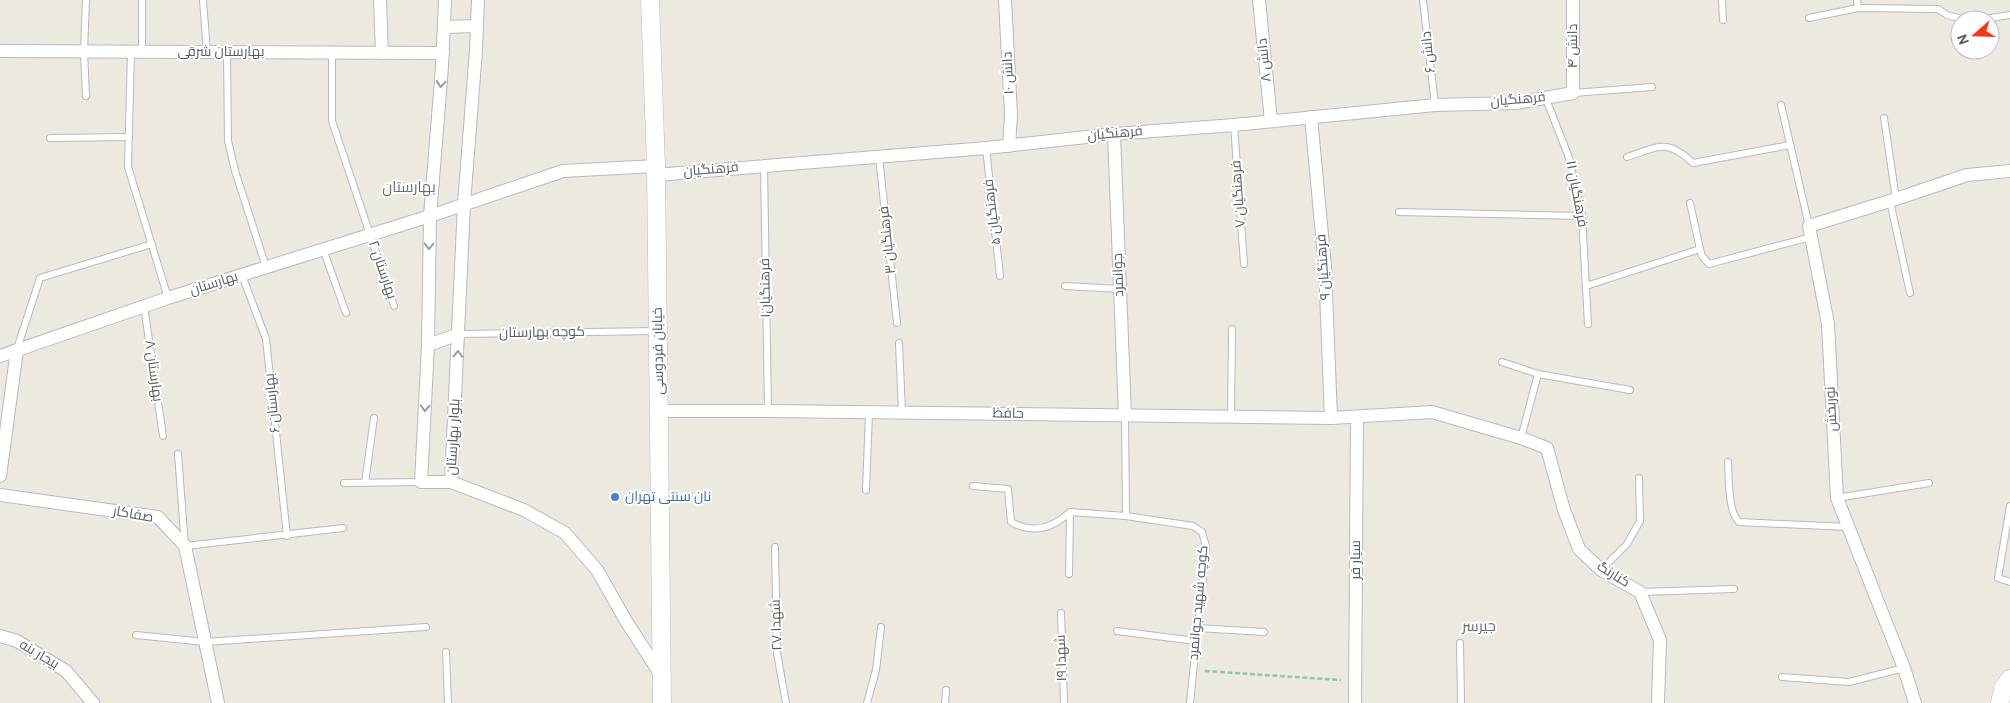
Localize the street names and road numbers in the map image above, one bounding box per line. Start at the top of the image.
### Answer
street label: دانش ۴ [1565,24,1582,68]
street label: دانش ۶ [1418,30,1440,74]
street label: دانش ۸ [1254,37,1276,83]
street label: بهارستان شرقی [178,44,264,61]
street label: دانش ۱۰ [999,51,1019,95]
street label: فرهنگیان [1490,89,1546,111]
street label: فرهنگیان [1087,123,1143,145]
street label: فرهنگیان [683,159,739,181]
street label: فرهنگیان ۱۱ [1561,159,1591,229]
street label: فرهنگیان ۷ [1228,160,1250,228]
street label: فرهنگیان ۵ [981,178,1005,246]
street label: فرهنگیان ۳ [876,205,900,275]
street label: فرهنگیان ۹ [1313,233,1335,301]
street label: بهارستان ۲ [364,239,400,301]
street label: جوانمرد [1110,253,1128,297]
street label: فرهنگیان۱ [757,258,775,318]
street label: بهارستان [188,269,240,299]
street label: خیابان فردوسی [650,307,668,395]
street label: کوچه بهارستان [499,324,585,342]
street label: بهارستان ۸ [140,339,166,403]
street label: بهارستان ۶ [261,372,285,434]
street label: نوربخش [1822,386,1842,432]
street label: بلوار بهارستان [444,398,464,476]
street label: حافظ [992,405,1024,423]
street label: صفاکار [110,503,155,527]
street label: سیار فر [1348,540,1365,581]
street label: کوچه شهید جوانمرد [1185,545,1213,661]
street label: کنارنگ [1593,558,1633,592]
street label: ۲۷ شهدا [768,599,786,651]
street label: شهدا ۱۹ [1053,634,1071,682]
street label: بیجار بنه [16,637,62,673]

